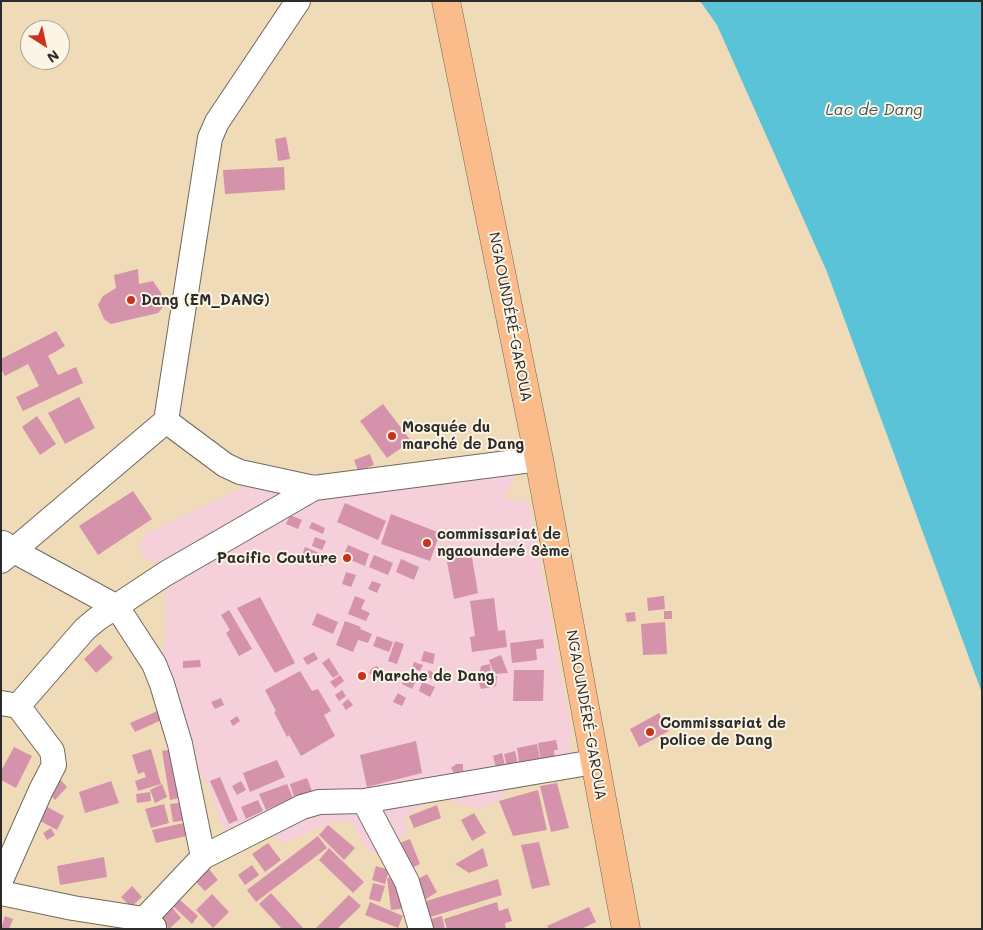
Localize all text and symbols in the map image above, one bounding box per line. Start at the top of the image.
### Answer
north arrow [20,20,70,70]
text: N [44,46,63,68]
water label: Lac de Dang [825,100,923,120]
street label: NGAOUNDÉRÉ-GAROUA [485,231,535,403]
place label: Dang (EM_DANG) [141,291,270,309]
marker: Dang (EM_DANG) [125,294,137,306]
place label: Mosquée du marché de Dang [402,418,524,453]
marker: Mosquée du marché de Dang [386,430,398,442]
place label: commissariat de ngaounderé 3ème [437,525,569,560]
marker: commissariat de ngaounderé 3ème [421,537,433,549]
place label: Pacific Couture [217,549,337,567]
marker: Pacific Couture [341,552,353,564]
street label: NGAOUNDÉRÉ-GAROUA [562,629,610,801]
place label: Marche de Dang [372,667,495,685]
marker: Marche de Dang [356,670,368,682]
place label: Commissariat de police de Dang [660,714,786,749]
marker: Commissariat de police de Dang [644,726,656,738]

